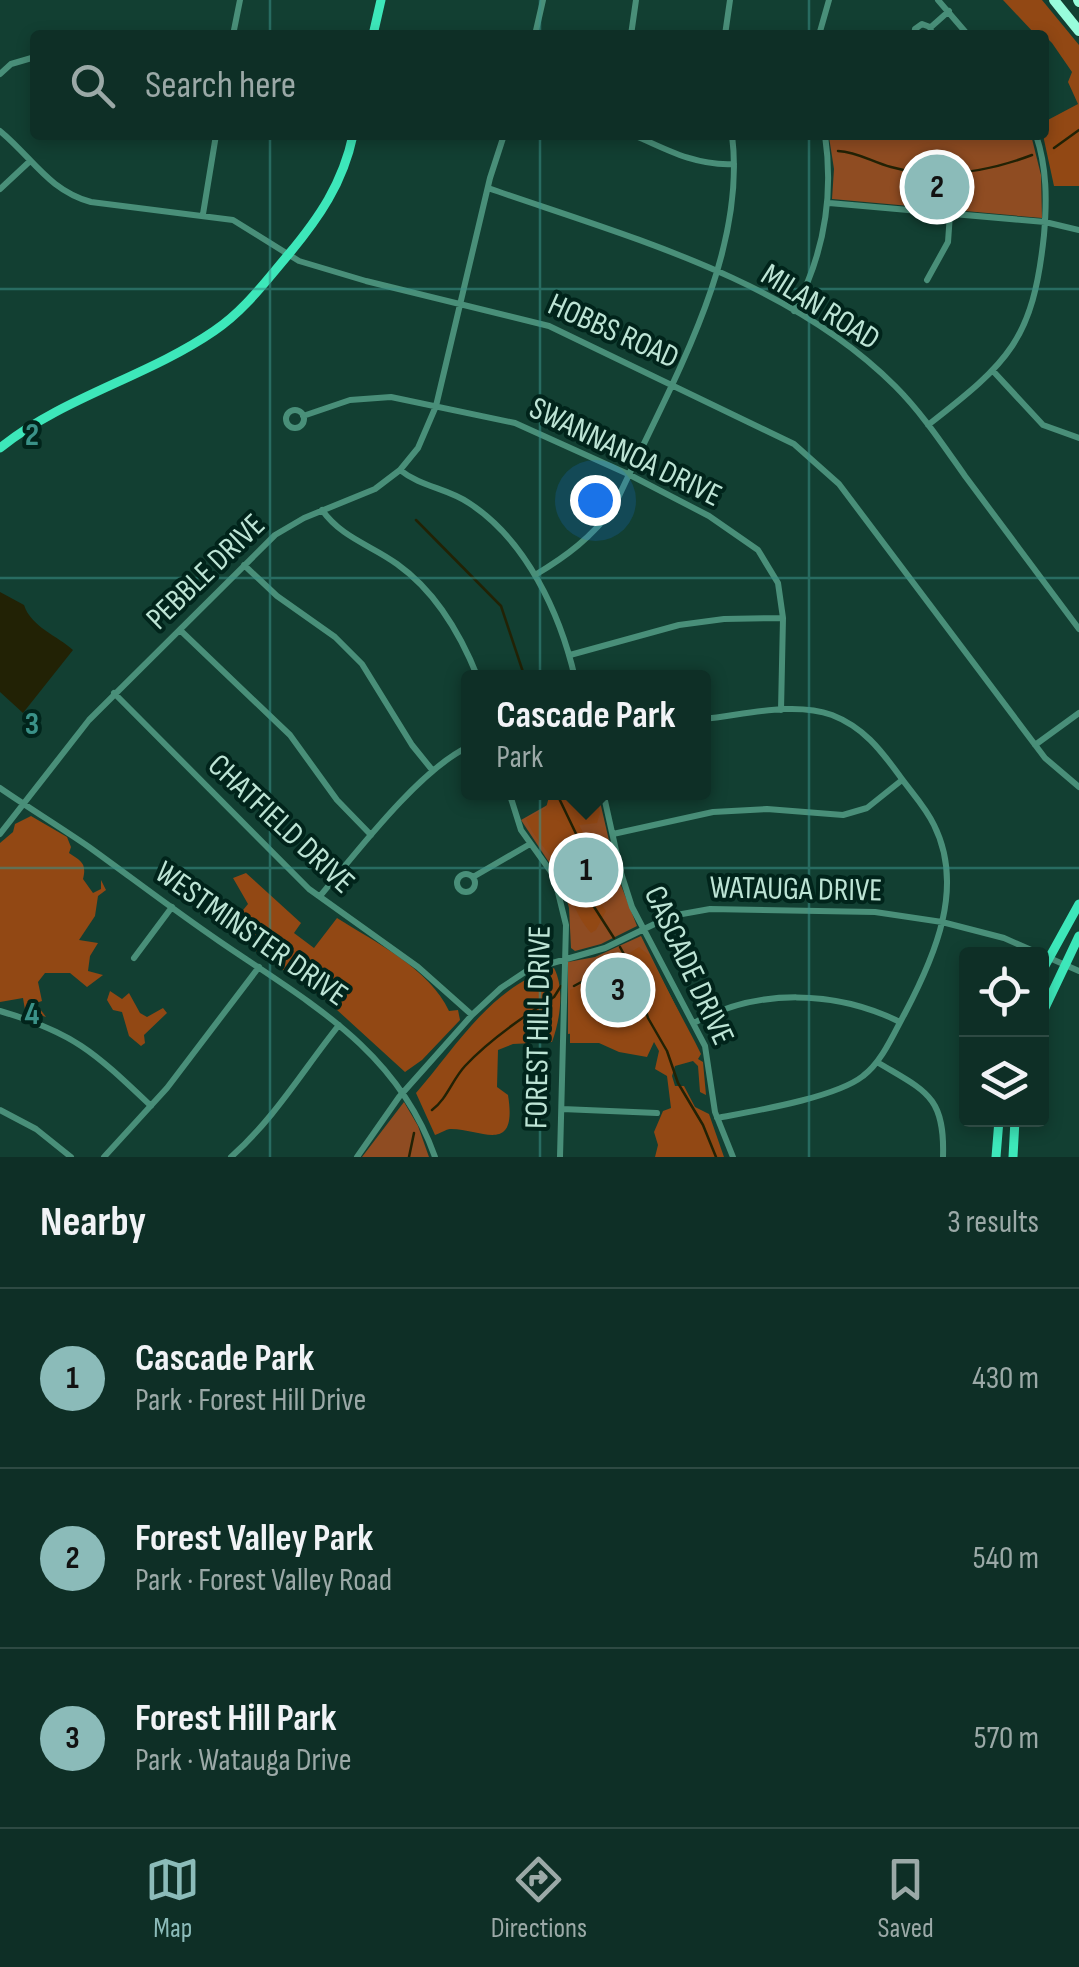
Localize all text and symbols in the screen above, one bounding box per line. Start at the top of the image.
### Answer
search box [30,30,1049,140]
icon: search [65,58,120,113]
text: Search here [145,63,296,108]
pin: 2 [904,150,970,224]
street label: MILAN ROAD [754,256,887,359]
street label: HOBBS ROAD [542,285,685,377]
street label: SWANNANOA DRIVE [523,389,728,516]
text: 2 [25,416,39,455]
your location [570,475,621,526]
street label: PEBBLE DRIVE [139,506,273,638]
popup [461,670,711,800]
text: Cascade Park [496,693,676,738]
text: 3 [25,705,39,744]
text: Park [496,738,543,777]
street label: CHATFIELD DRIVE [199,746,363,902]
pin: 1 [554,832,618,908]
street label: WESTMINSTER DRIVE [147,853,355,1015]
street label: WATAUGA DRIVE [709,868,883,911]
street label: CASCADE DRIVE [635,880,742,1051]
street label: FOREST HILL DRIVE [517,925,560,1129]
map controls [959,947,1049,1127]
button: locate [959,947,1049,1037]
pin: 3 [586,952,650,1028]
text: 4 [25,995,40,1034]
button: layers [959,1037,1049,1127]
text: Nearby [40,1197,146,1248]
text: 3 results [947,1203,1039,1242]
text: Cascade Park [135,1336,314,1381]
text: 1 [66,1359,79,1398]
text: 430 m [972,1359,1039,1398]
text: Park · Forest Hill Drive [135,1381,366,1420]
text: Forest Valley Park [135,1516,373,1561]
text: 2 [65,1539,80,1578]
text: 540 m [973,1539,1039,1578]
text: Park · Forest Valley Road [135,1561,392,1600]
text: Forest Hill Park [135,1696,337,1741]
text: 3 [65,1719,80,1758]
text: 570 m [974,1719,1039,1758]
text: Park · Watauga Drive [135,1741,352,1780]
tab: Map [145,1852,200,1945]
tab: Directions [491,1852,587,1945]
tab: Saved [878,1852,934,1945]

